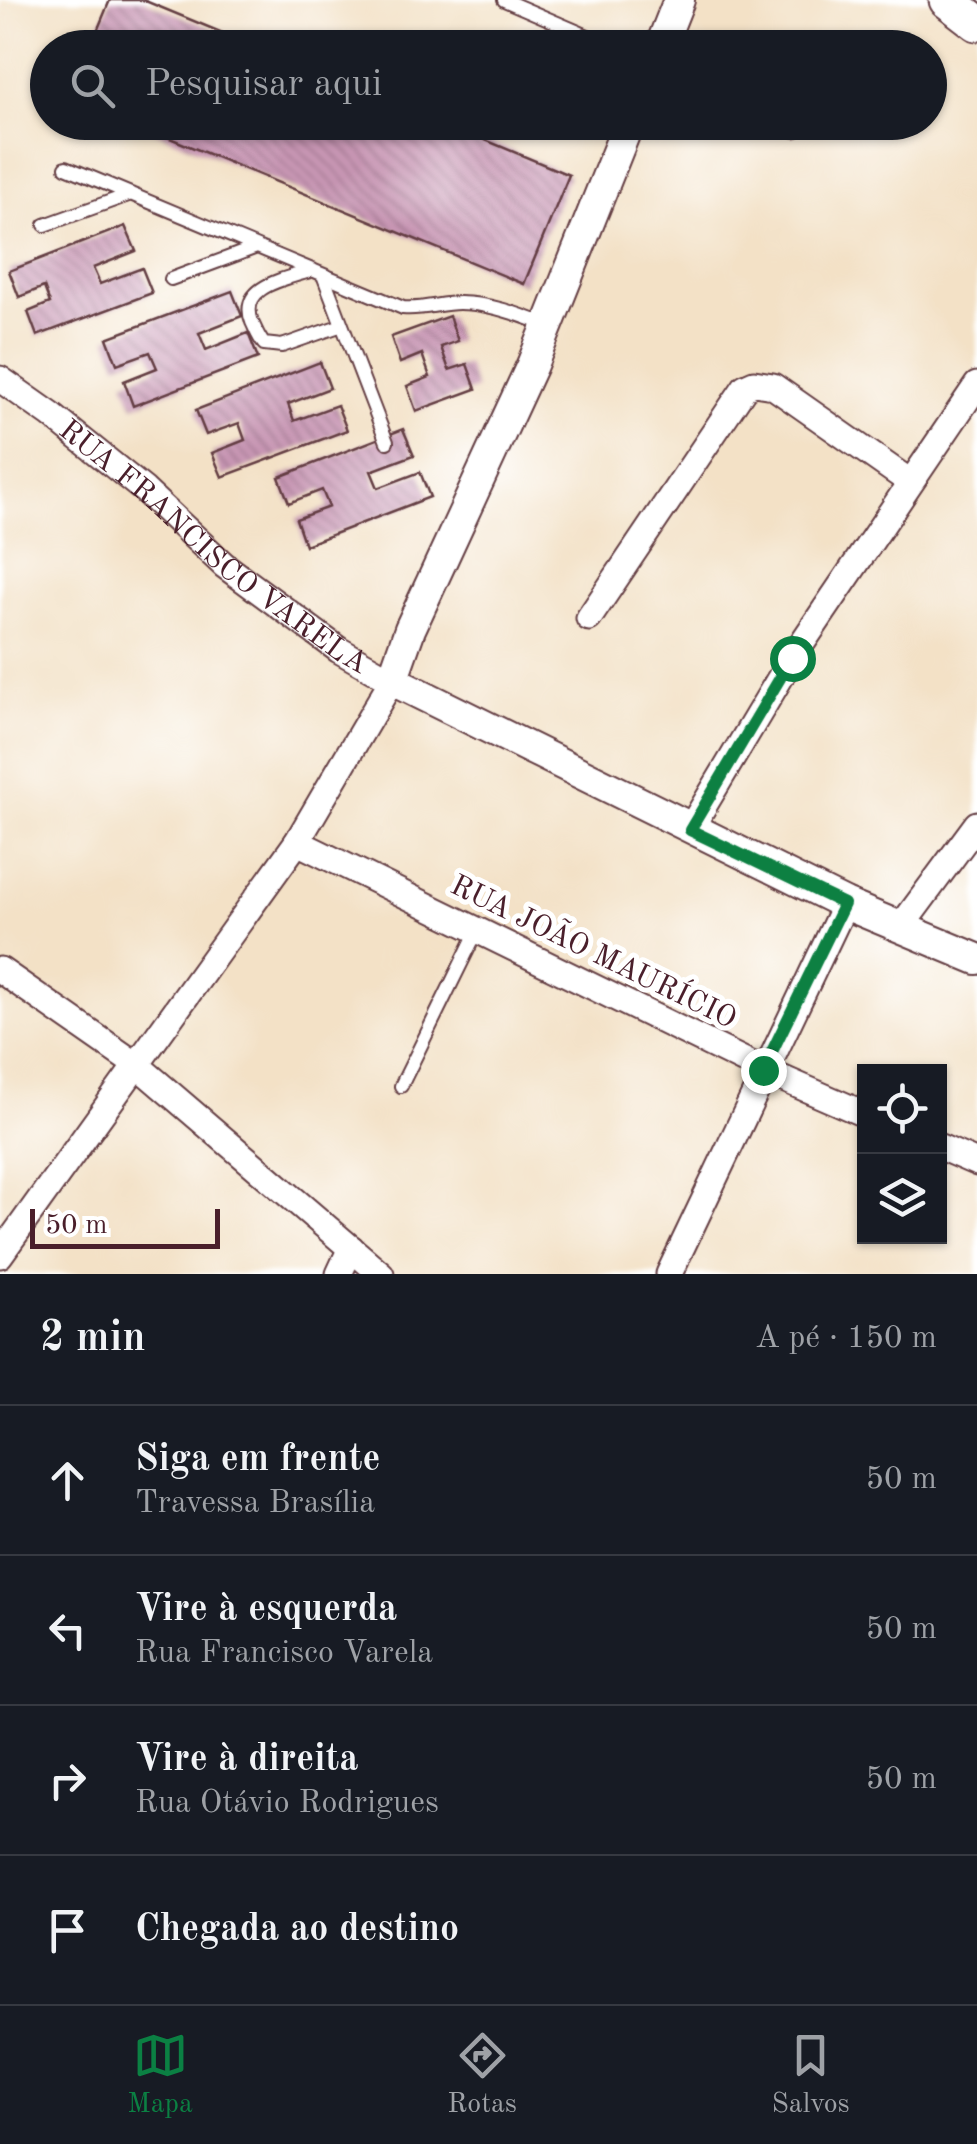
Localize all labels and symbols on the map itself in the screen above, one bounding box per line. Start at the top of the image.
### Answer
street label: RUA FRANCISCO VARELA [53,415,372,680]
route start [770,636,816,682]
street label: RUA JOÃO MAURÍCIO [446,866,743,1035]
route end [741,1048,787,1094]
scale bar [30,1204,220,1248]

